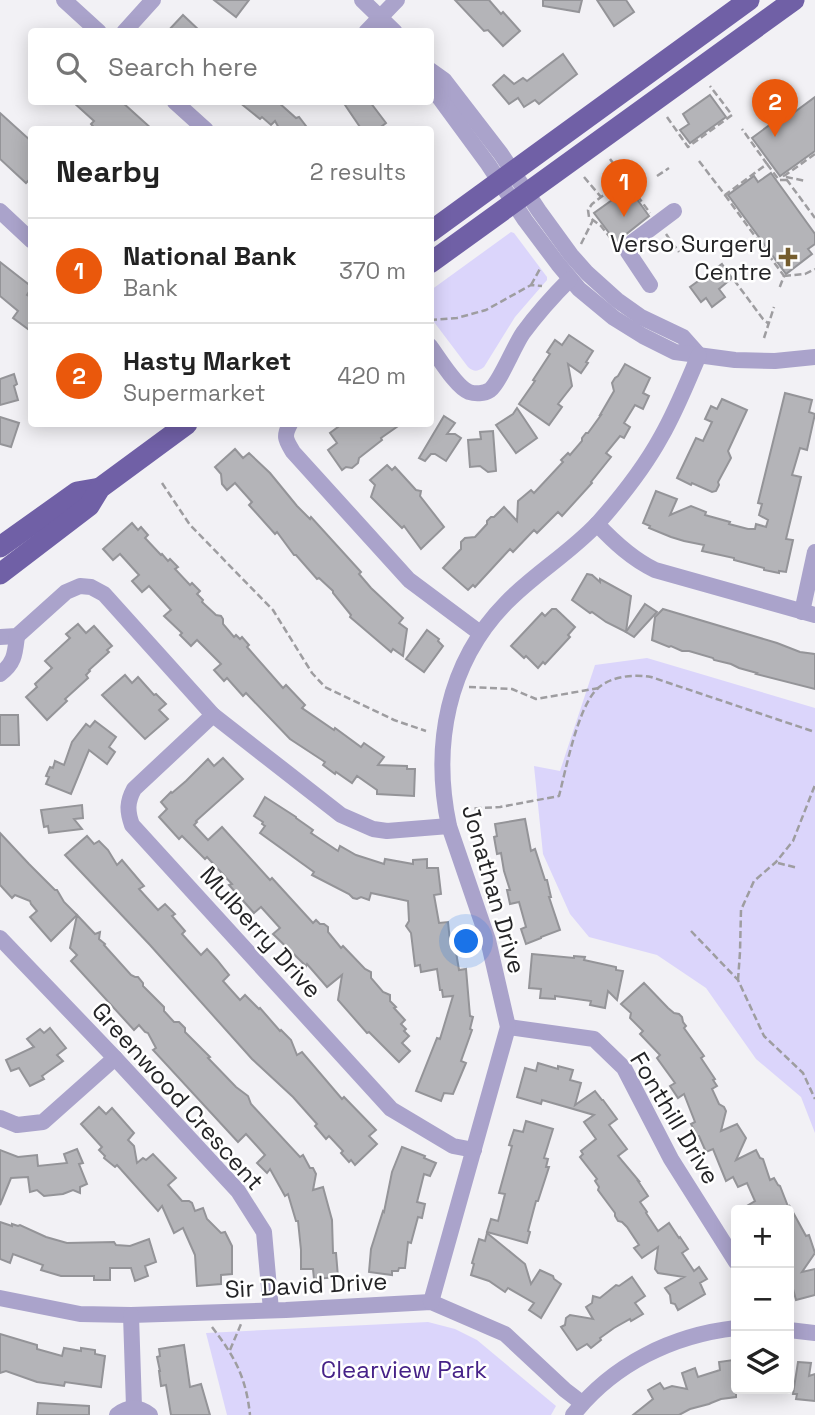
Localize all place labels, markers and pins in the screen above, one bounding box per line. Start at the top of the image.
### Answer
pin: 2 [752,79,798,137]
pin: 1 [601,159,647,217]
place label: Verso Surgery Centre [610,228,772,287]
marker: Verso Surgery Centre [778,247,798,267]

